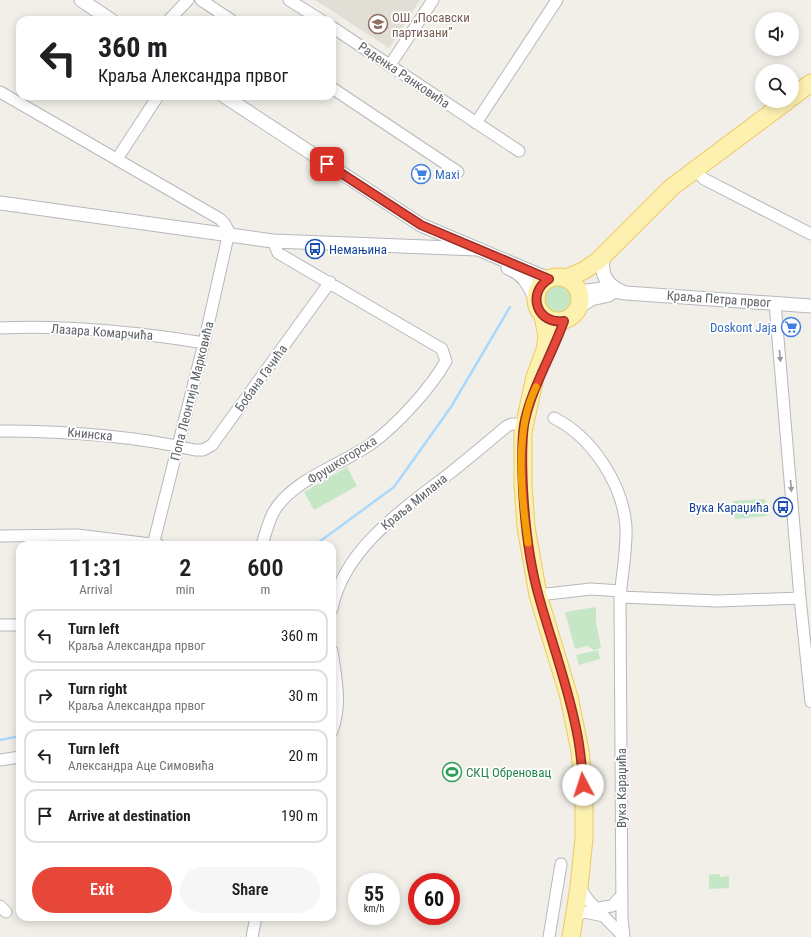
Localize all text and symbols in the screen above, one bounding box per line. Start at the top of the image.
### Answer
place label: ОШ „Посавски партизани” [392,10,470,40]
map controls [755,12,799,108]
button: sound [755,12,799,56]
school or university icon: ОШ „Посавски партизани” [367,13,389,35]
text: 360 m [98,31,168,64]
icon: left [32,32,84,84]
street label: Раденка Ранковића [355,39,453,111]
button: search [755,64,799,108]
text: Краља Александра првог [98,65,288,86]
pin [310,147,344,181]
icon: arrive [316,153,338,175]
supermarket icon: Maxi [410,163,432,185]
place label: Maxi [435,167,460,182]
bus stop icon: Немањина [304,238,326,260]
place label: Немањина [329,242,387,257]
street label: Краља Петра првог [666,288,772,310]
supermarket icon: Doskont Jaja [780,316,802,338]
street label: Попа Леонтија Марковића [167,320,217,462]
place label: Doskont Jaja [710,320,777,335]
street label: Лазара Комарчића [51,321,153,343]
street label: Бобана Гачића [232,342,290,414]
one-way arrow [776,350,783,362]
street label: Книнска [67,425,113,443]
street label: Фрушкогорска [305,433,379,487]
street label: Краља Милана [378,471,450,533]
one-way arrow [787,479,794,492]
bus stop icon: Вука Караџића [772,496,794,518]
place label: Вука Караџића [689,500,769,515]
text: 11:31 [69,554,123,582]
text: 2 [179,554,191,582]
text: 600 [247,554,283,582]
text: Arrival [79,582,112,597]
text: min [176,582,195,597]
text: m [260,582,270,597]
text: Turn left [68,620,119,638]
icon: left [34,625,56,647]
text: 360 m [281,627,318,645]
text: Краља Александра првог [68,638,205,653]
text: Turn right [68,680,127,698]
icon: right [34,685,56,707]
text: 30 m [288,687,318,705]
text: Краља Александра првог [68,698,205,713]
text: Turn left [68,740,119,758]
icon: left [34,745,56,767]
text: 20 m [288,747,318,765]
street label: Вука Караџића [614,748,629,828]
text: Александра Аце Симовића [68,758,214,773]
sports icon: СКЦ Обреновац [441,761,463,783]
position arrow [562,764,604,806]
place label: СКЦ Обреновац [466,765,551,780]
icon: arrive [34,805,56,827]
text: Arrive at destination [68,807,191,825]
text: 190 m [281,807,318,825]
button: Exit [32,867,172,913]
button: Share [180,867,320,913]
speed limit sign: 60 [408,873,460,925]
text: 55 [364,882,384,906]
text: km/h [364,903,384,914]

